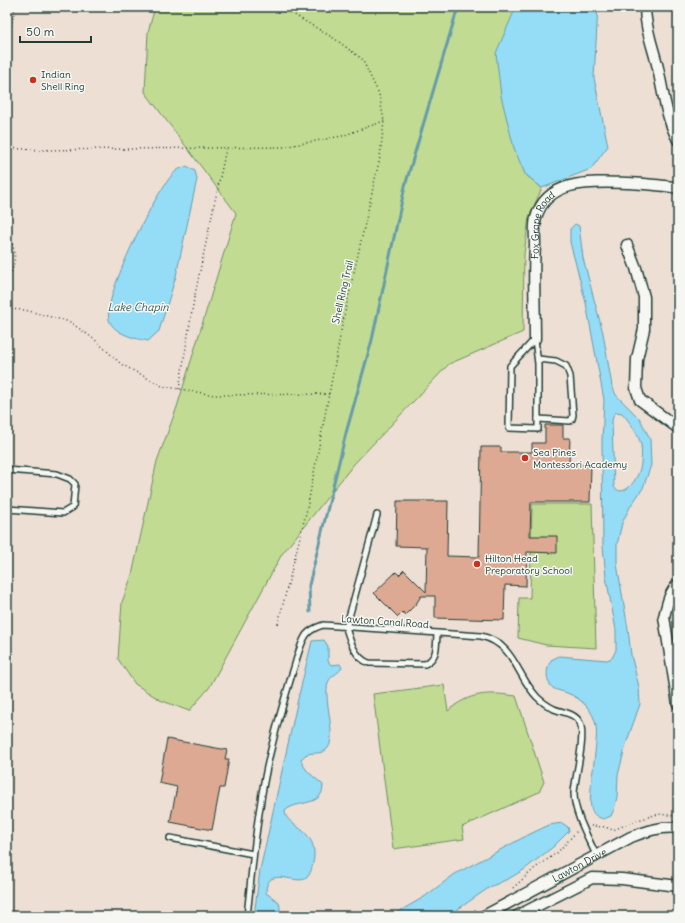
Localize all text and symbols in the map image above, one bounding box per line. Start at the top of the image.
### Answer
scale bar [20,18,91,44]
text: 50 m [26,24,55,39]
place label: Indian Shell Ring [41,68,85,93]
marker: Indian Shell Ring [28,75,38,85]
street label: Fox Grape Road [528,188,558,259]
street label: Shell Ring Trail [329,259,356,325]
water label: Lake Chapin [107,300,169,314]
place label: Sea Pines Montessori Academy [533,446,627,471]
marker: Sea Pines Montessori Academy [520,453,530,463]
place label: Hilton Head Preporatory School [485,552,572,577]
marker: Hilton Head Preporatory School [472,559,482,569]
street label: Lawton Canal Road [341,612,429,631]
street label: Lawton Drive [550,845,609,885]

